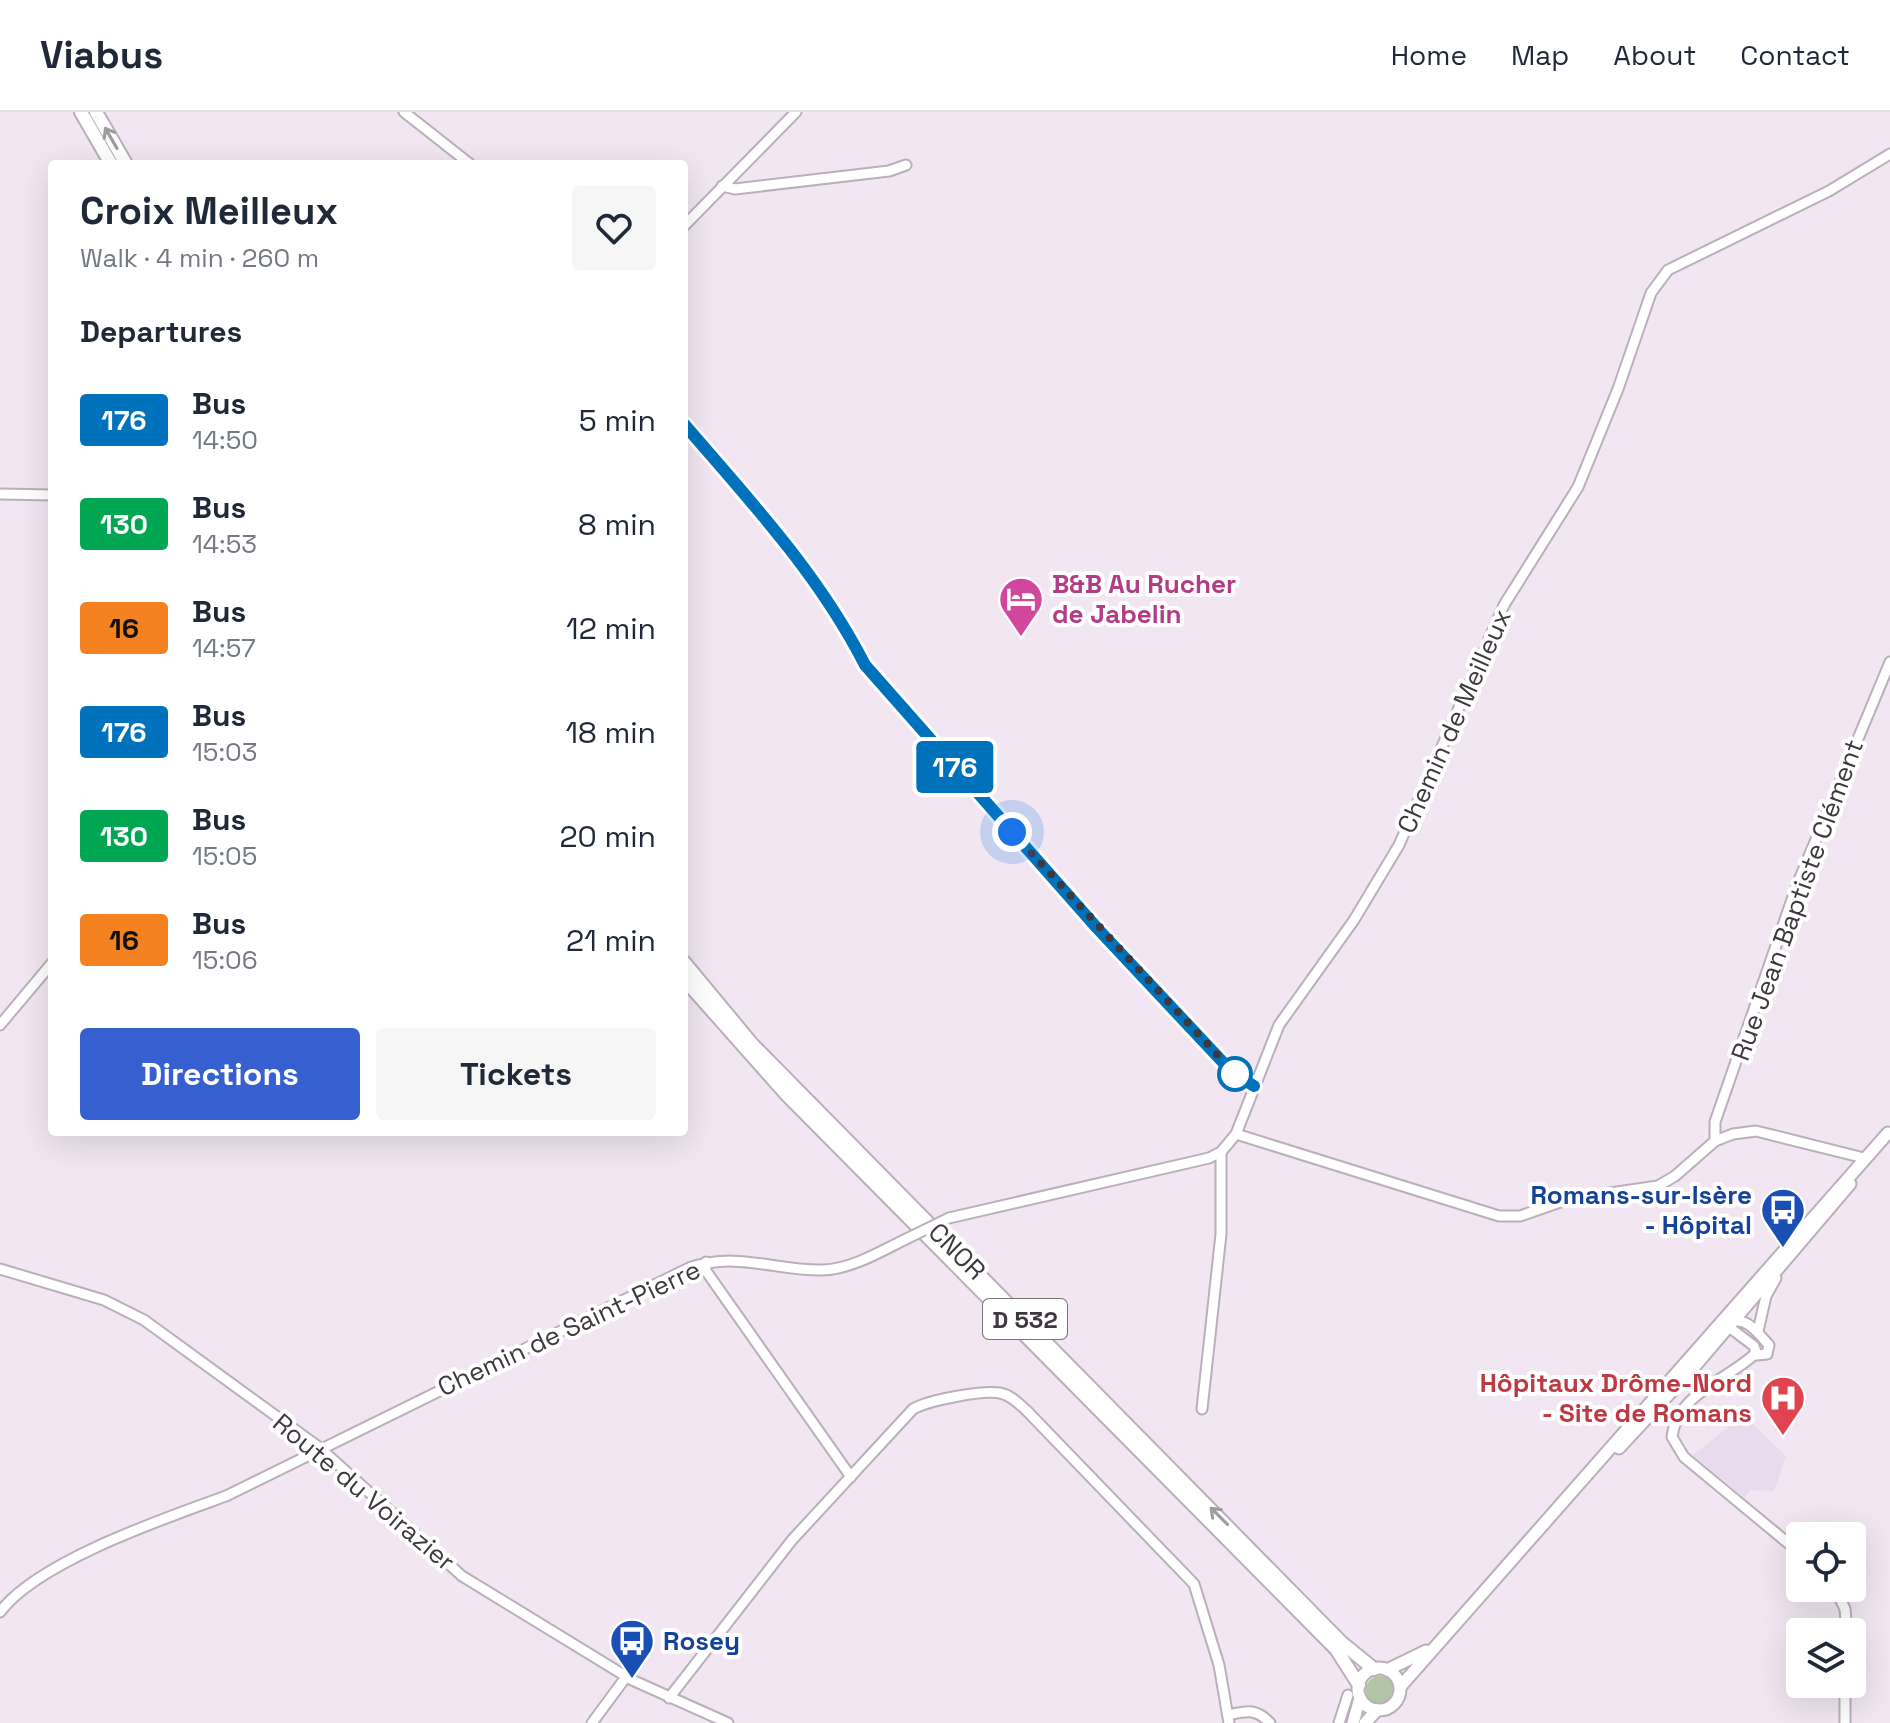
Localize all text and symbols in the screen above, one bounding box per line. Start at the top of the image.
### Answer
text: Viabus [40,31,163,79]
text: Home [1391,37,1467,73]
text: Map [1511,37,1569,73]
text: About [1613,37,1696,73]
text: Contact [1740,37,1850,73]
one-way arrow [103,127,119,150]
button: heart [572,186,656,270]
text: Croix Meilleux [80,187,338,235]
text: Walk · 4 min · 260 m [80,241,319,275]
text: Departures [80,312,242,351]
text: Bus [192,384,246,423]
text: 5 min [579,401,656,440]
text: 176 [101,402,147,438]
text: 14:50 [192,423,258,457]
text: Bus [192,488,246,527]
text: 8 min [578,505,656,544]
text: 130 [100,506,148,542]
text: 14:53 [192,527,257,561]
place label: B&B Au Rucher de Jabelin [1052,567,1236,631]
hotel icon: B&B Au Rucher de Jabelin [997,575,1045,638]
text: Bus [192,592,246,631]
street label: Chemin de Meilleux [1389,604,1519,838]
text: 12 min [566,609,656,648]
text: 16 [109,610,139,646]
text: 14:57 [192,631,256,665]
text: Bus [192,696,246,735]
text: 18 min [566,713,656,752]
text: 176 [101,714,147,750]
text: 15:03 [192,735,257,769]
street label: Rue Jean Baptiste Clément [1723,735,1871,1065]
line badge: 176 [909,741,1001,793]
text: 176 [932,749,978,785]
text: Bus [192,800,246,839]
your location [992,812,1032,852]
text: 20 min [559,817,656,856]
text: 130 [100,818,148,854]
text: 15:05 [192,839,257,873]
text: Bus [192,904,246,943]
text: 21 min [566,921,656,960]
text: 16 [109,922,139,958]
text: 15:06 [192,943,258,977]
button: Directions [80,1028,360,1120]
button: Tickets [376,1028,656,1120]
unlabelled marker [1218,1057,1252,1091]
place label: Romans-sur-Isère - Hôpital [1530,1178,1752,1242]
bus stop icon: Romans-sur-Isère - Hôpital [1759,1186,1807,1249]
street label: CNOR [921,1215,993,1287]
street label: Chemin de Saint-Pierre [432,1252,706,1404]
road number: D 532 [983,1299,1067,1339]
place label: Hôpitaux Drôme-Nord - Site de Romans [1480,1366,1752,1430]
hospital icon: Hôpitaux Drôme-Nord - Site de Romans [1759,1374,1807,1437]
street label: Route du Voirazier [266,1406,462,1578]
one-way arrow [1210,1507,1229,1526]
map controls [1786,1522,1866,1698]
button: locate [1786,1522,1866,1602]
bus stop icon: Rosey [608,1617,656,1680]
button: layers [1786,1618,1866,1698]
place label: Rosey [663,1624,740,1658]

